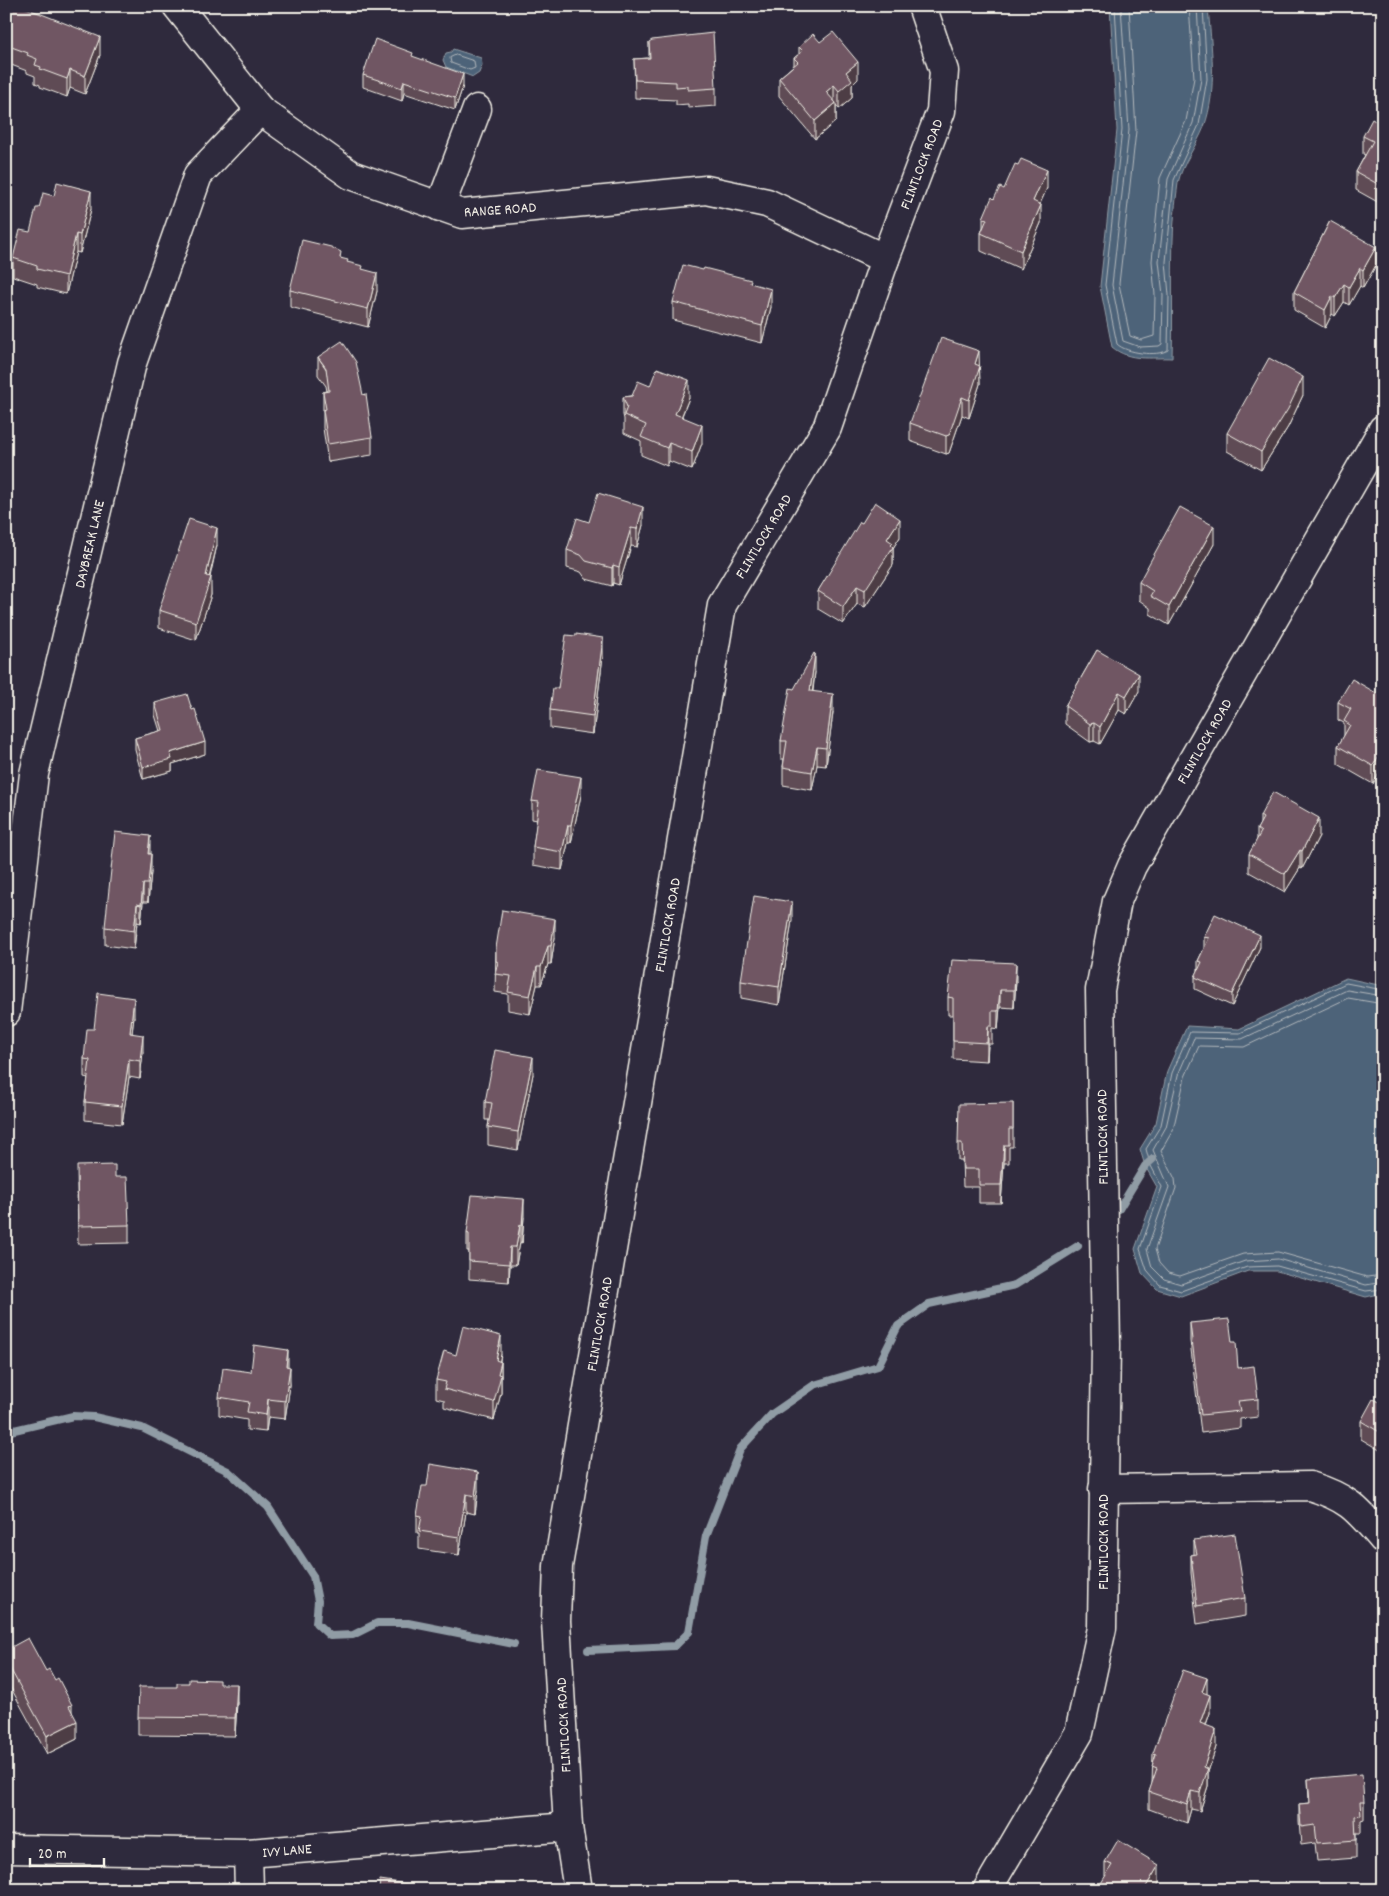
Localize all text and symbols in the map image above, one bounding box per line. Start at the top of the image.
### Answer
street label: FLINTLOCK ROAD [896,116,950,213]
street label: RANGE ROAD [463,197,537,224]
street label: FLINTLOCK ROAD [731,490,799,584]
street label: DAYBREAK LANE [70,498,112,591]
street label: FLINTLOCK ROAD [1172,695,1239,789]
street label: FLINTLOCK ROAD [650,876,688,974]
street label: FLINTLOCK ROAD [1092,1089,1116,1185]
street label: FLINTLOCK ROAD [582,1275,620,1373]
street label: FLINTLOCK ROAD [1094,1494,1116,1590]
street label: FLINTLOCK ROAD [552,1677,578,1773]
scale bar [30,1836,104,1868]
street label: IVY LANE [262,1839,313,1865]
text: 20 m [38,1844,66,1866]

